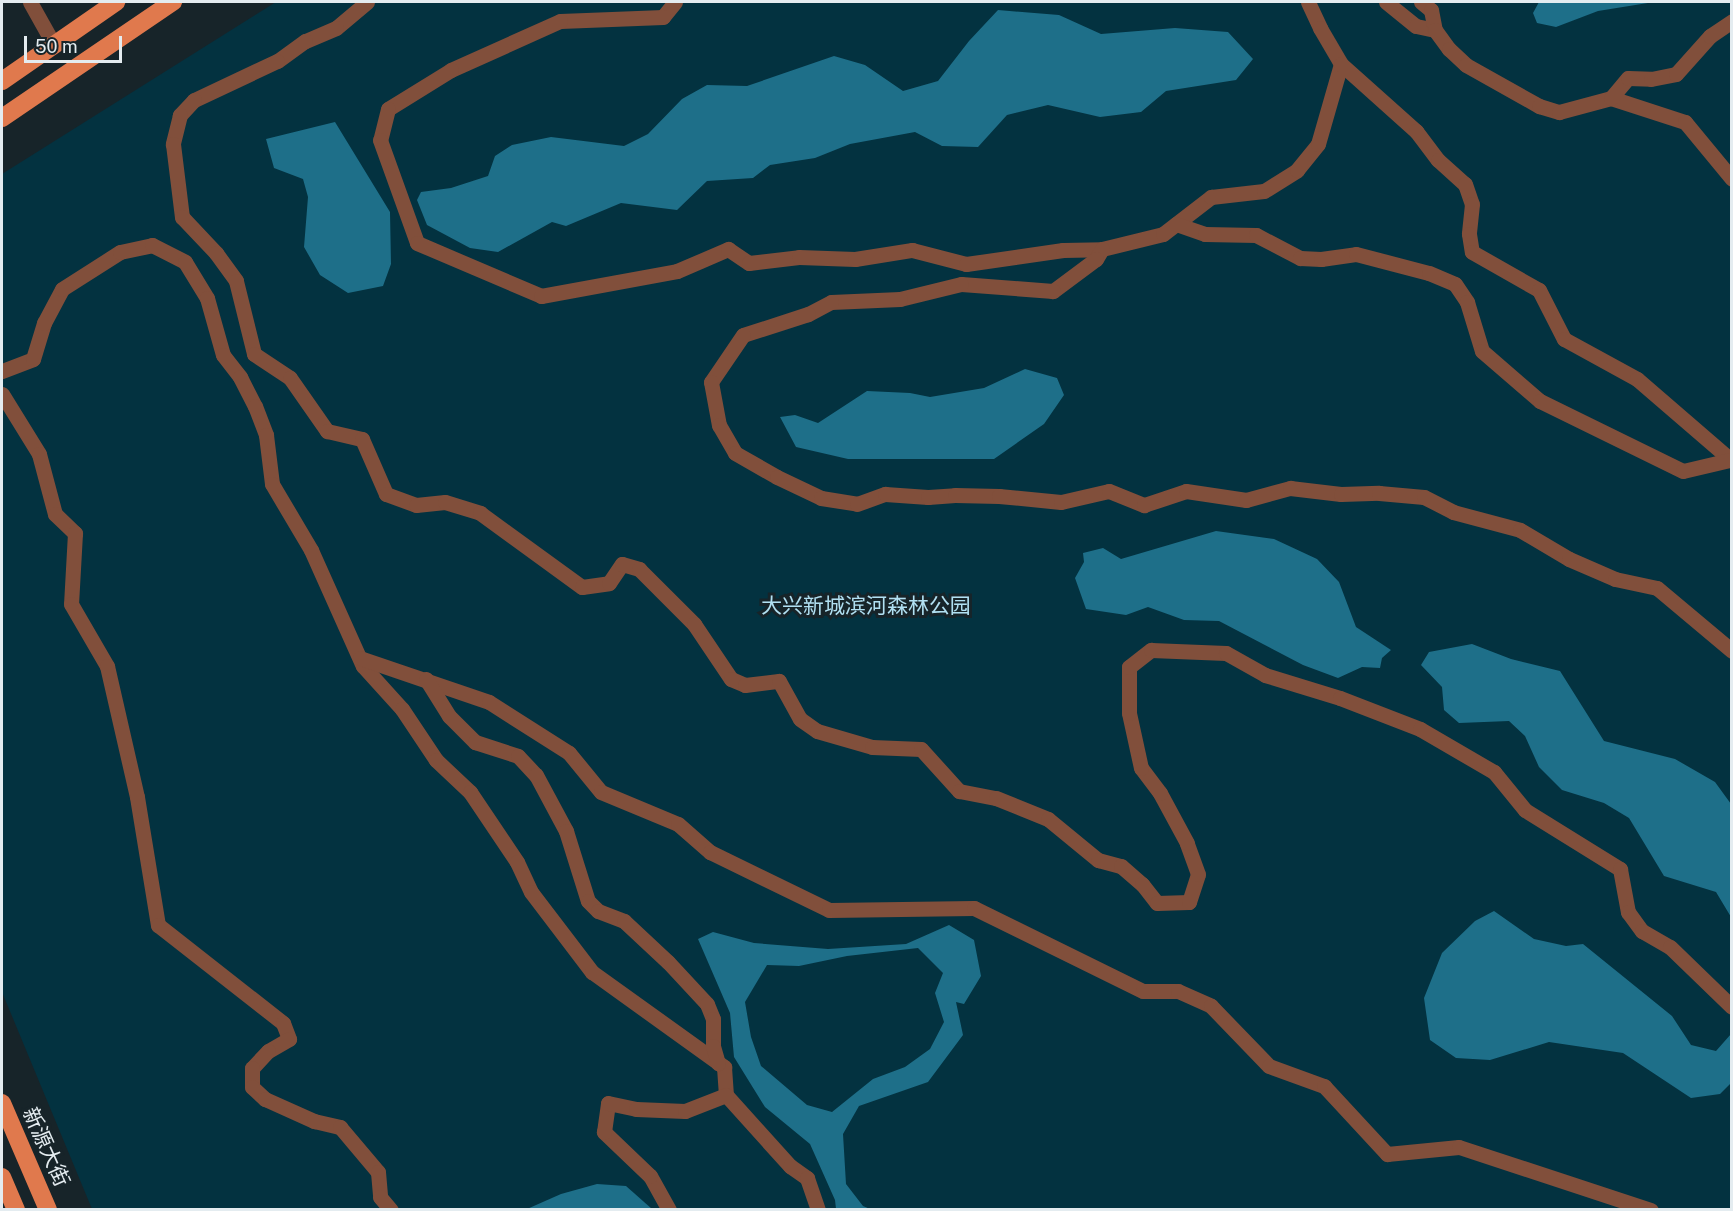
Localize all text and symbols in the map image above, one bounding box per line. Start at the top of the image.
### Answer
scale bar [27,24,124,62]
text: 50 m [35,36,78,57]
park label: 大兴新城滨河森林公园 [761,593,971,619]
street label: 新源大街 [17,1104,75,1190]

